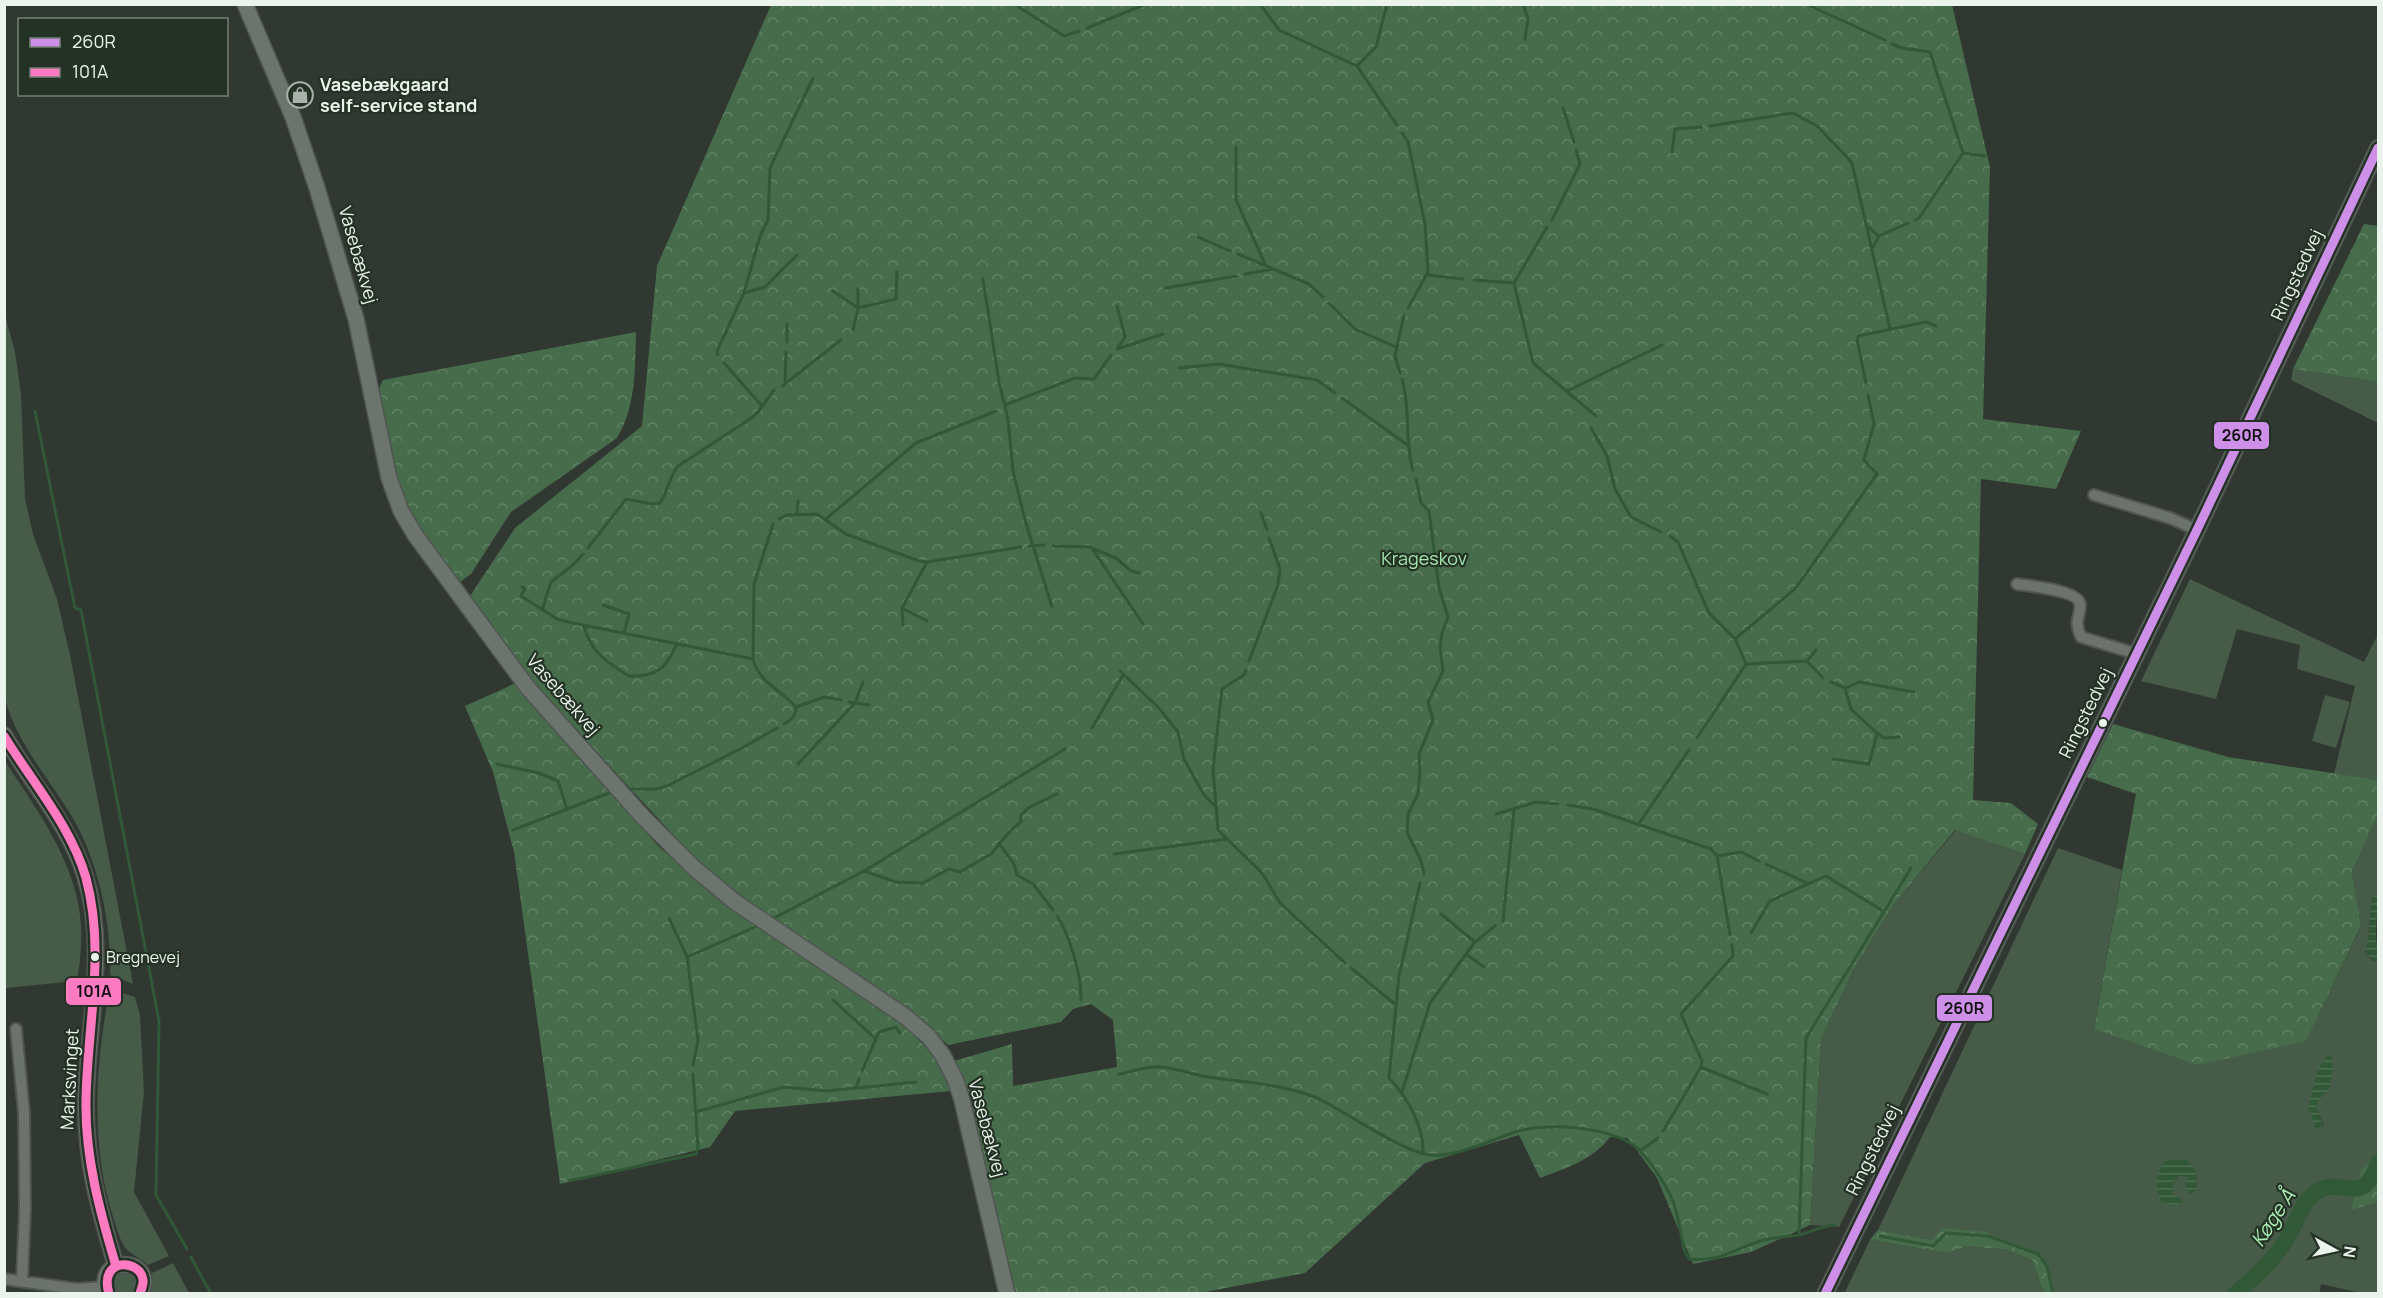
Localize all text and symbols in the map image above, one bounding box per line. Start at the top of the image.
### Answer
legend [18,18,228,96]
text: 260R [72,29,116,53]
text: 101A [72,59,109,83]
place label: Vasebækgaard self-service stand [320,72,477,117]
shop icon: Vasebækgaard self-service stand [285,80,315,110]
street label: Vasebækvej [334,203,384,306]
street label: Ringstedvej [2264,225,2328,324]
line badge: 260R [2213,421,2270,450]
text: 260R [2222,424,2262,446]
park label: Krageskov [1381,546,1467,570]
street label: Vasebækvej [522,649,606,740]
street label: Ringstedvej [2053,663,2117,762]
unlabelled marker [2097,717,2109,729]
place label: Bregnevej [106,946,180,968]
marker: Bregnevej [89,951,101,963]
line badge: 101A [65,977,122,1006]
text: 101A [76,980,112,1002]
line badge: 260R [1936,994,1993,1022]
text: 260R [1944,997,1984,1019]
street label: Marksvinget [54,1027,84,1130]
street label: Vasebækvej [963,1076,1013,1179]
street label: Ringstedvej [1840,1100,1904,1199]
water label: Køge Å [2244,1183,2302,1252]
north arrow [2305,1220,2365,1280]
text: N [2338,1245,2362,1259]

